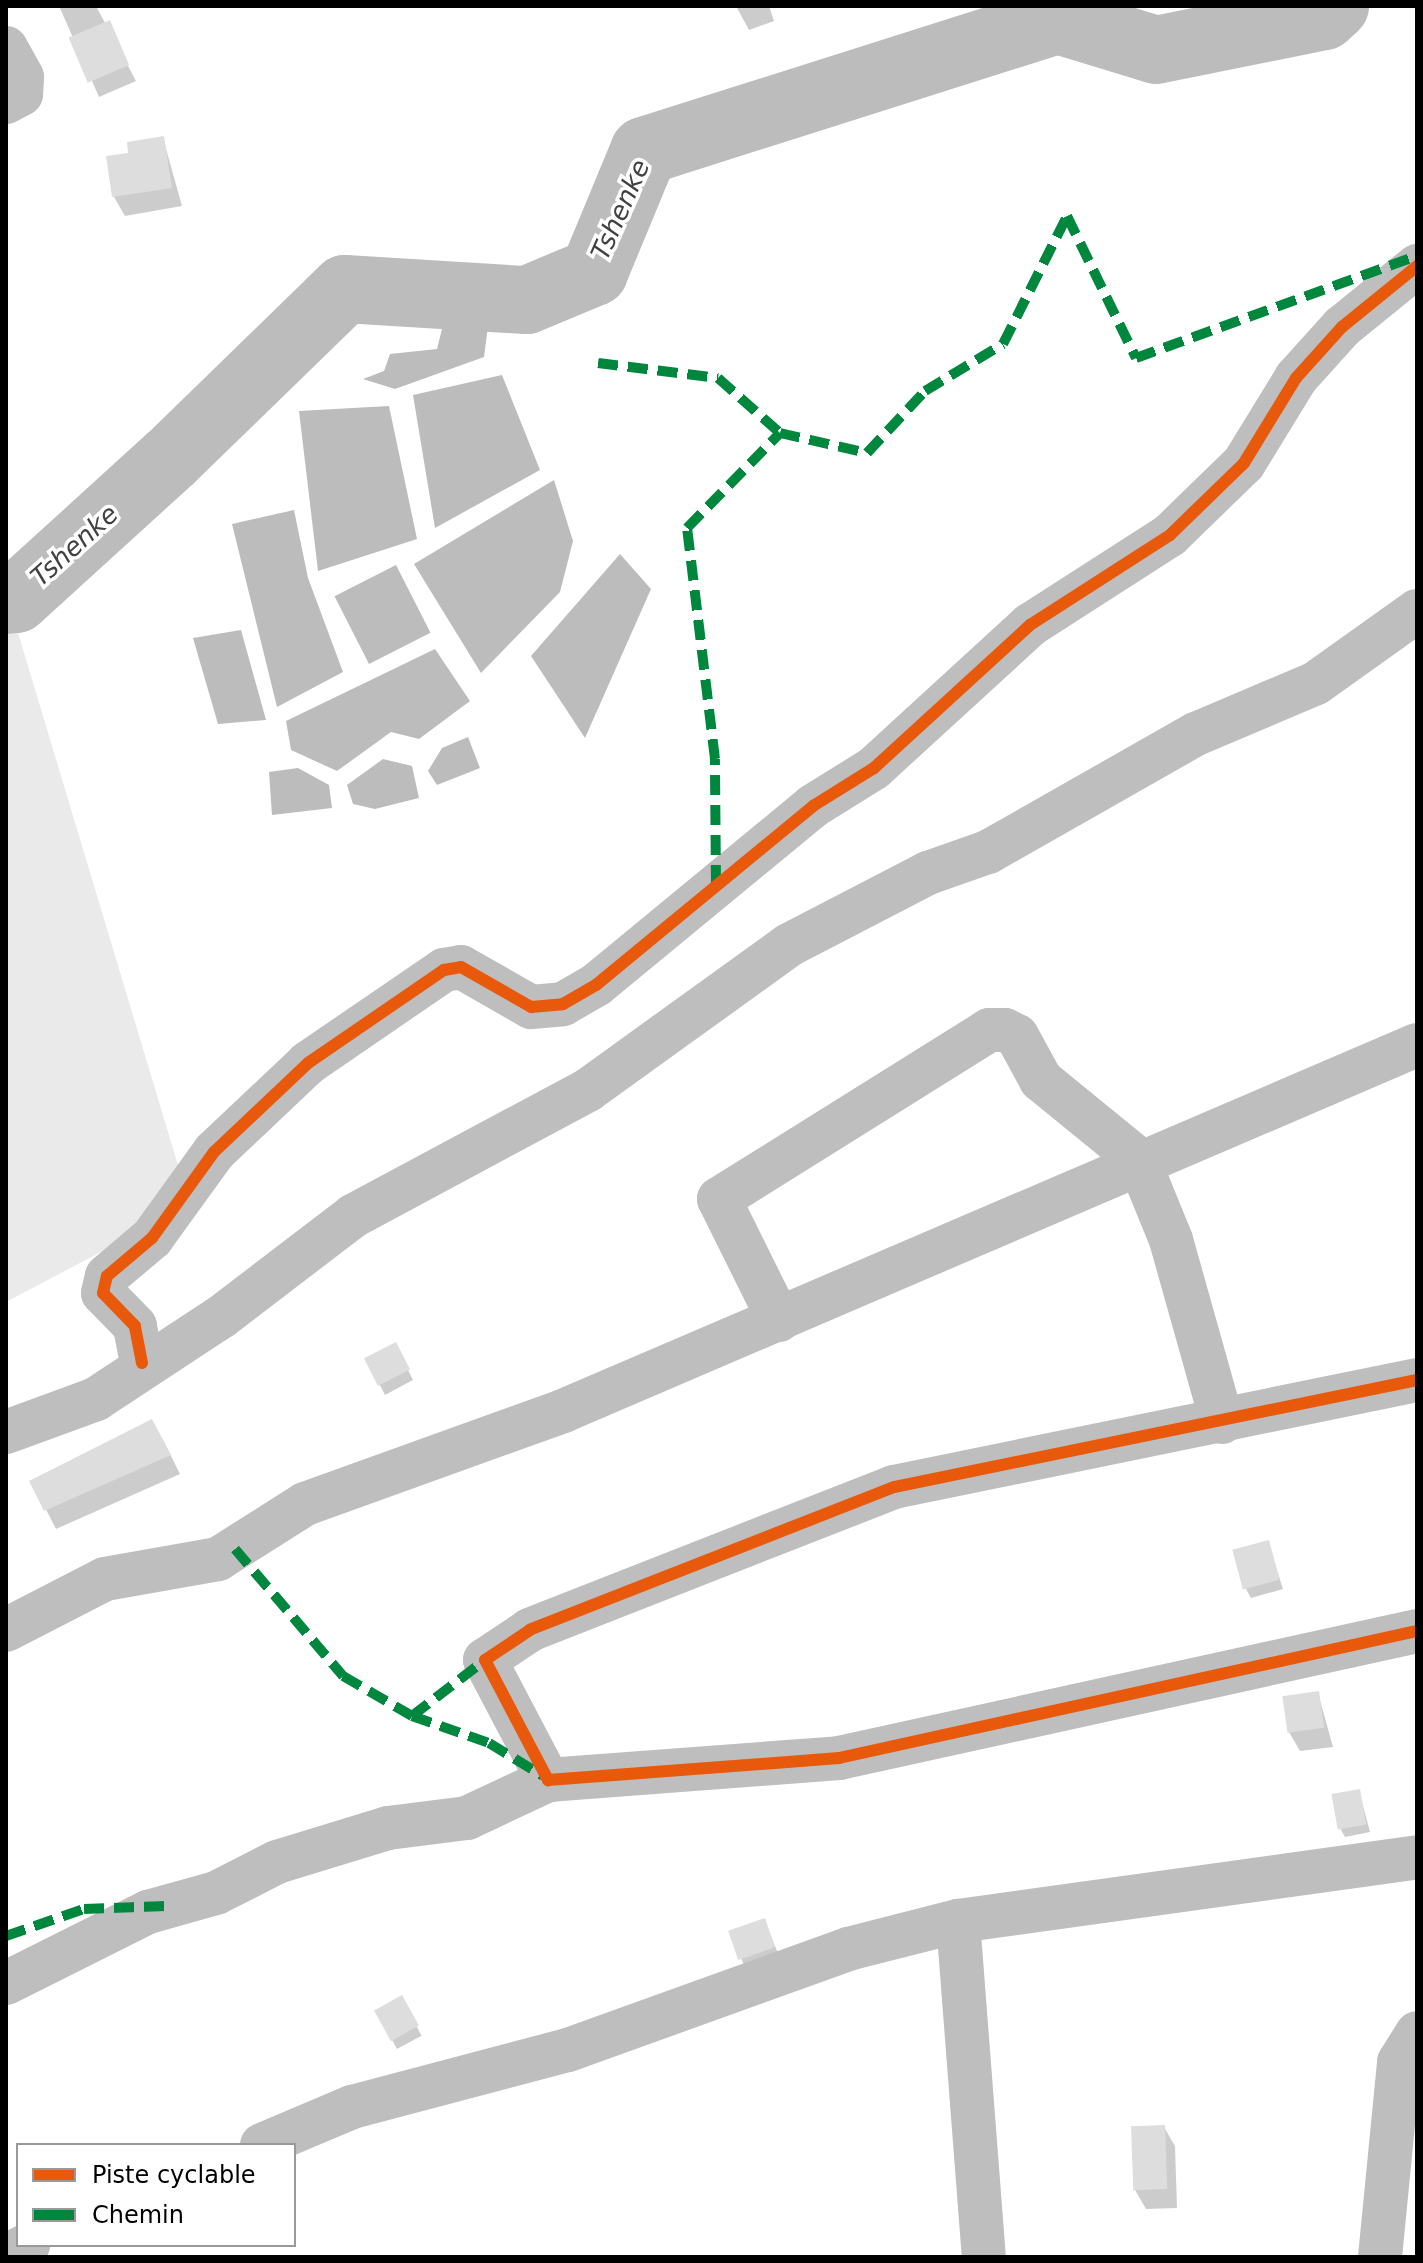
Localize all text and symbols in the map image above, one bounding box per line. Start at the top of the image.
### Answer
water label: Tshenke [585,155,657,265]
water label: Tshenke [25,499,125,593]
legend [16,2143,296,2247]
text: Piste cyclable [92,2161,256,2189]
text: Chemin [92,2201,184,2229]

